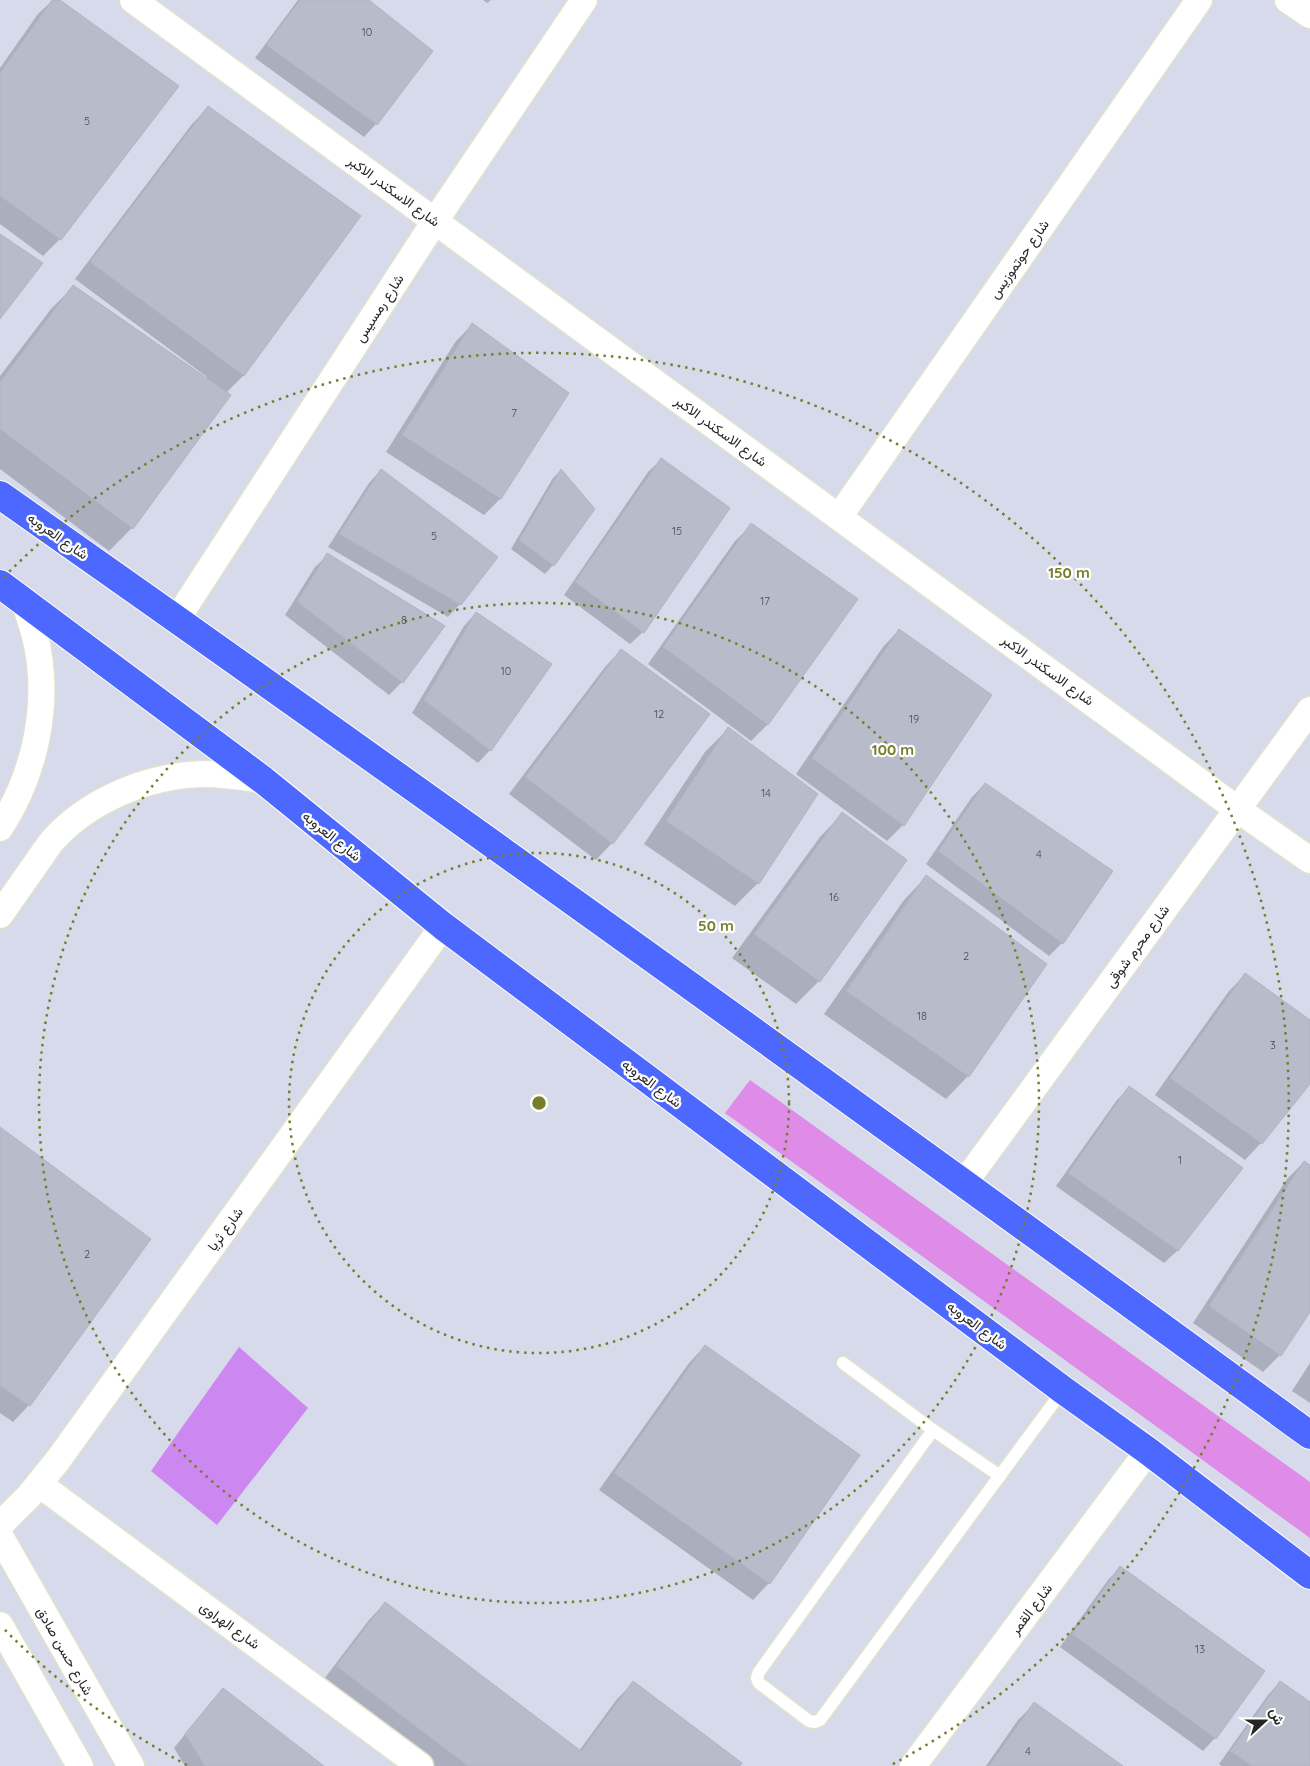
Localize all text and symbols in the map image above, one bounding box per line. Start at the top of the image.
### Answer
house number: 10 [362,25,372,39]
house number: 5 [84,114,90,128]
street label: شارع الاسكندر الاكبر [342,151,444,232]
street label: شارع حوتموزيس [985,216,1055,303]
street label: شارع رمسيس [350,271,409,346]
street label: شارع الاسكندر الاكبر [669,391,771,472]
house number: 7 [511,406,517,420]
street label: شارع العروبه [23,509,92,565]
house number: 15 [672,524,682,538]
house number: 5 [431,529,437,543]
text: 150 m [1048,563,1090,582]
house number: 17 [760,594,770,608]
house number: 8 [401,613,407,627]
street label: شارع الاسكندر الاكبر [996,630,1098,711]
house number: 10 [501,664,511,678]
house number: 12 [654,707,664,721]
house number: 19 [909,712,919,726]
text: 100 m [872,740,914,759]
house number: 14 [761,786,771,800]
street label: شارع العروبه [298,807,365,867]
house number: 4 [1036,847,1042,861]
house number: 16 [829,890,839,904]
street label: شارع محرم شوقى [1101,901,1175,992]
text: 50 m [698,916,734,935]
house number: 2 [963,949,969,963]
house number: 18 [917,1009,927,1023]
house number: 3 [1270,1038,1276,1052]
street label: شارع العروبه [617,1055,685,1113]
centre of rings [530,1094,548,1112]
house number: 1 [1178,1153,1182,1167]
street label: شارع ثريا [203,1204,249,1256]
house number: 2 [84,1247,90,1261]
street label: شارع العروبه [942,1297,1010,1355]
street label: شارع القمر [1005,1580,1058,1640]
street label: شارع الهراوى [195,1597,264,1654]
street label: شارع حسن صادق [31,1604,98,1699]
house number: 13 [1195,1642,1205,1656]
north arrow [1240,1696,1290,1746]
text: ش [1266,1705,1289,1728]
house number: 4 [1025,1744,1031,1758]

